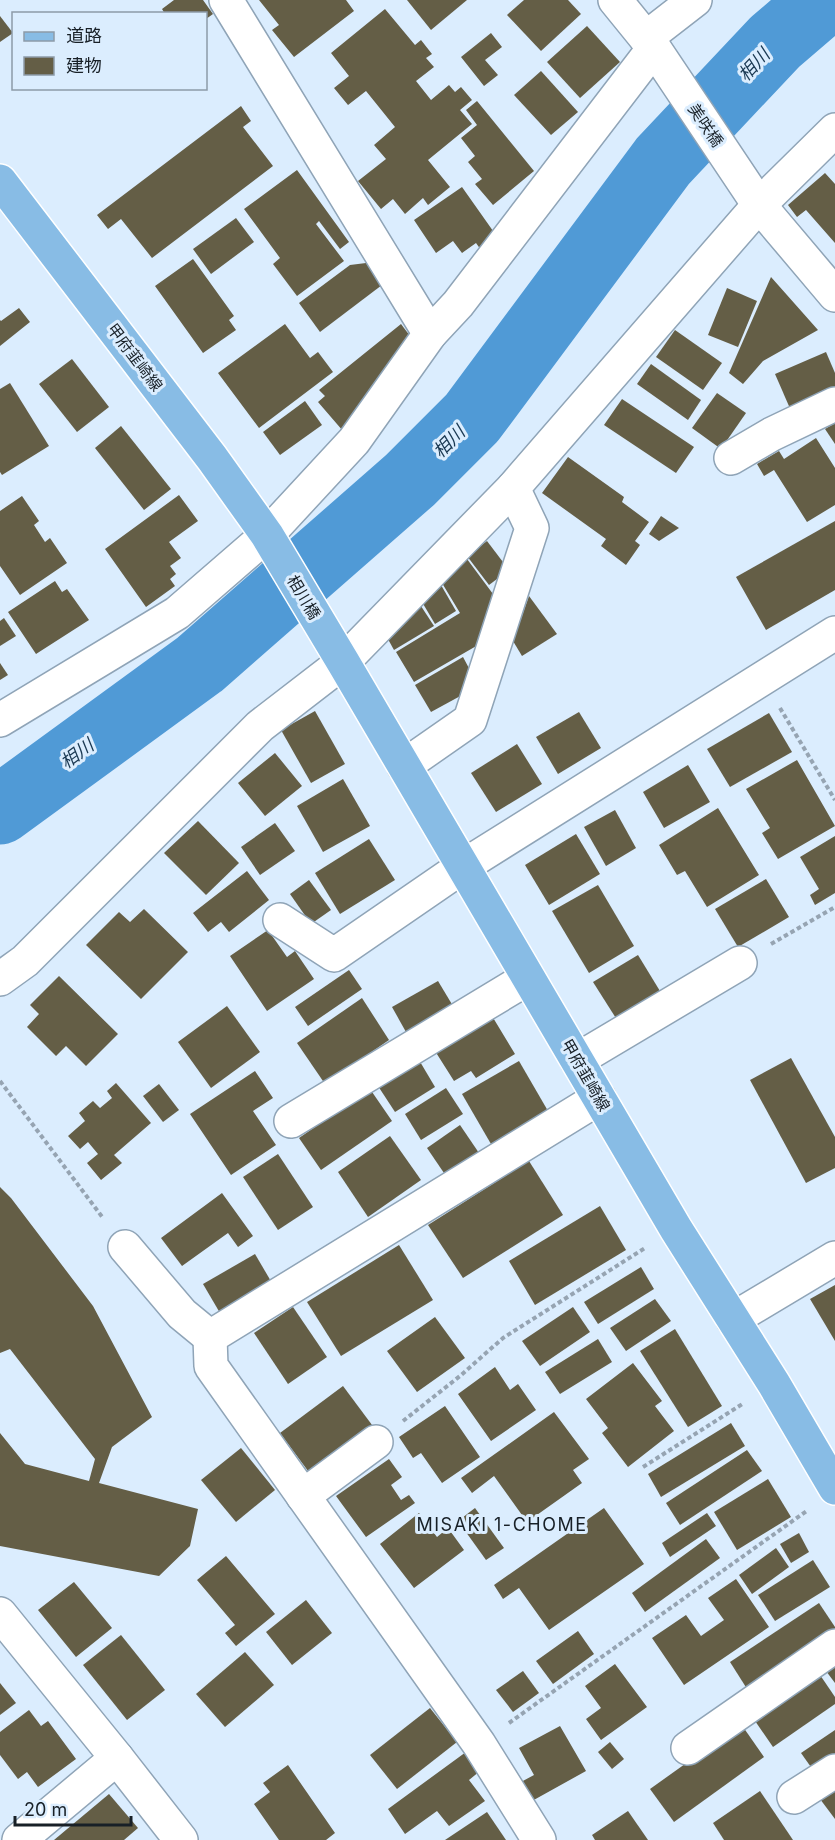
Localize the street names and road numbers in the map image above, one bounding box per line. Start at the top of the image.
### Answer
street label: 美咲橋 [684,100,728,150]
street label: 甲府韮崎線 [103,319,167,395]
street label: 相川橋 [283,571,325,623]
street label: 甲府韮崎線 [557,1035,615,1115]

